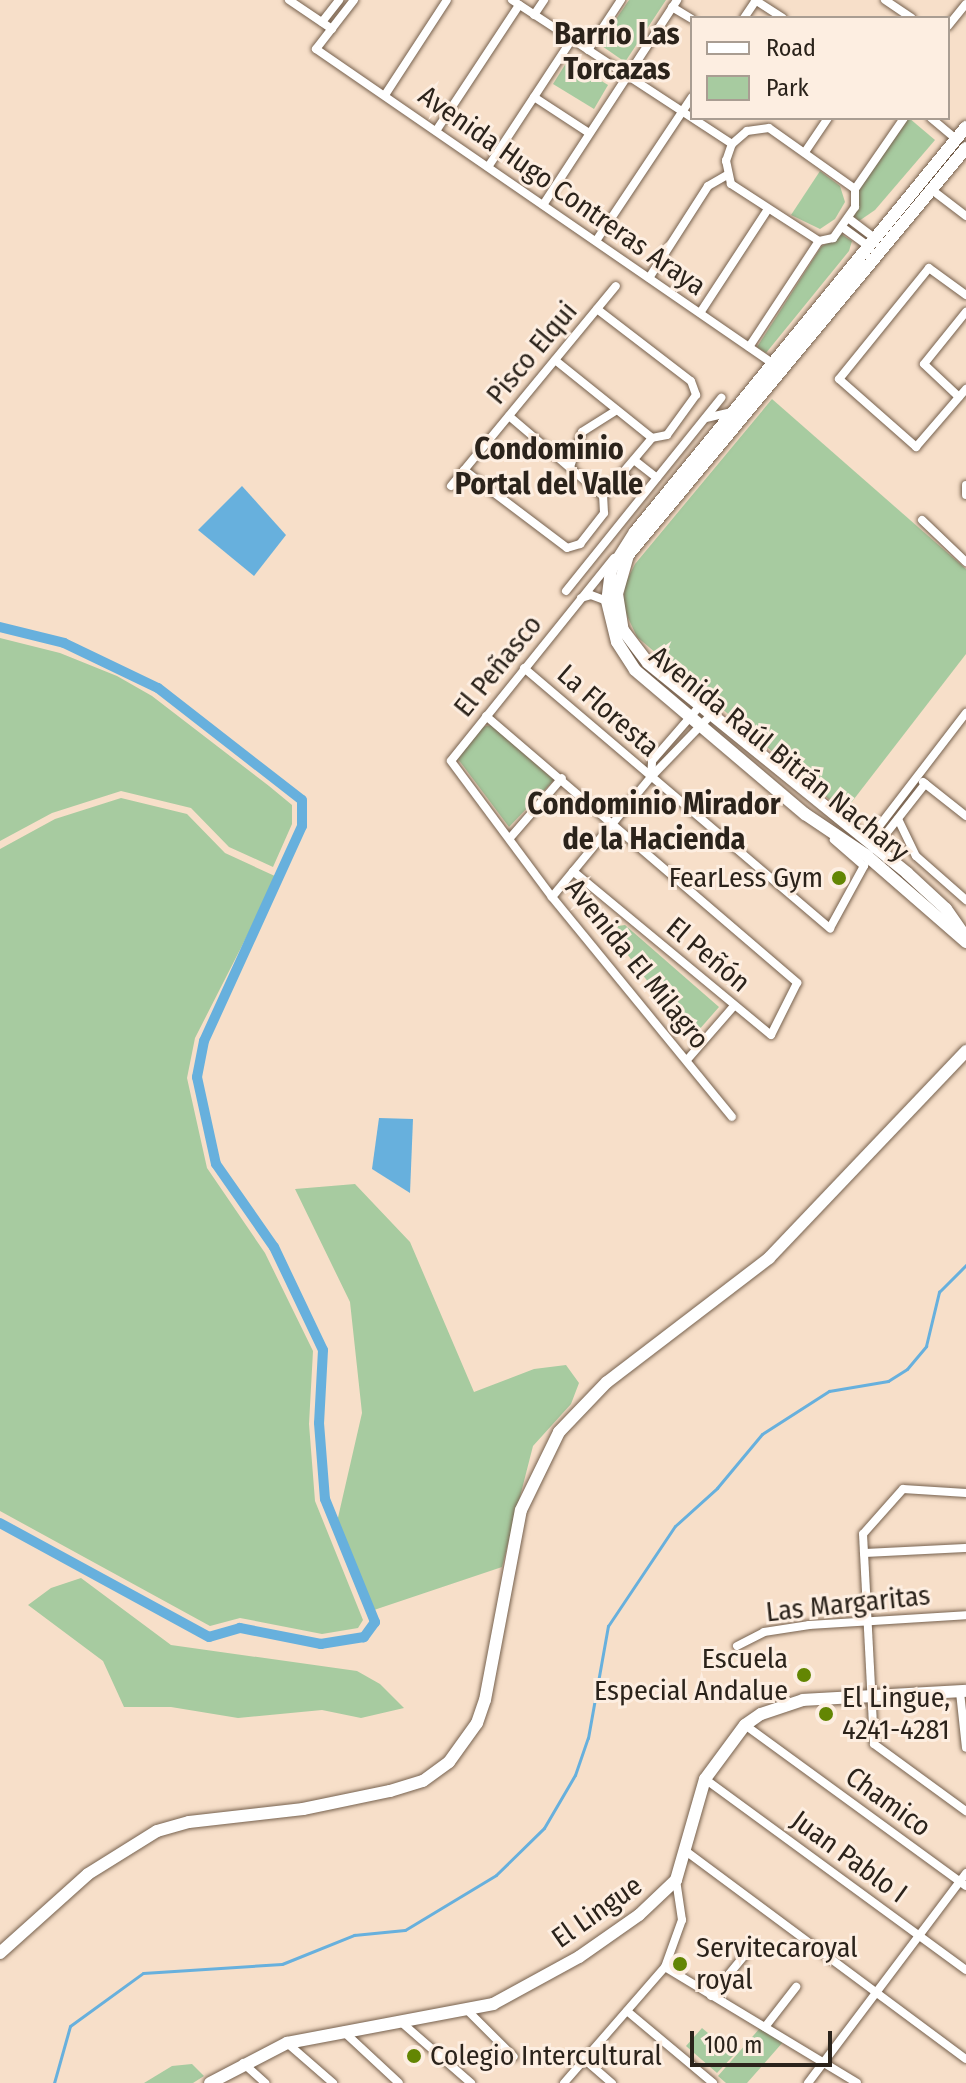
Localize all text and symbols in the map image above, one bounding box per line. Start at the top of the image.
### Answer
district label: Barrio Las Torcazas [554,16,680,86]
legend [690,16,950,120]
text: Road [766,34,816,62]
text: Park [766,74,809,102]
street label: Avenida Hugo Contreras Araya [412,79,712,303]
street label: Pisco Elqui [479,295,585,411]
district label: Condominio Portal del Valle [455,431,643,502]
street label: El Peñasco [447,608,549,724]
street label: Avenida Raúl Bitrán Nachary [642,639,916,869]
street label: La Floresta [550,658,666,764]
district label: Condominio Mirador de la Hacienda [527,786,781,856]
place label: FearLess Gym [669,861,823,895]
marker: FearLess Gym [830,869,848,887]
street label: Avenida El Milagro [558,872,716,1056]
street label: El Peñón [659,910,757,1000]
street label: Las Margaritas [764,1579,932,1629]
place label: Escuela Especial Andalue [594,1642,788,1708]
marker: Escuela Especial Andalue [795,1666,813,1684]
place label: El Lingue, 4241-4281 [842,1681,950,1747]
marker: El Lingue, 4241-4281 [817,1705,835,1723]
street label: Chamico [839,1760,937,1844]
street label: Juan Pablo I [784,1804,914,1910]
street label: El Lingue [545,1869,649,1955]
place label: Servitecaroyal royal [696,1931,858,1997]
marker: Servitecaroyal royal [671,1955,689,1973]
scale bar [694,2015,836,2065]
text: 100 m [704,2031,762,2059]
place label: Colegio Intercultural [430,2039,662,2073]
marker: Colegio Intercultural [405,2047,423,2065]

